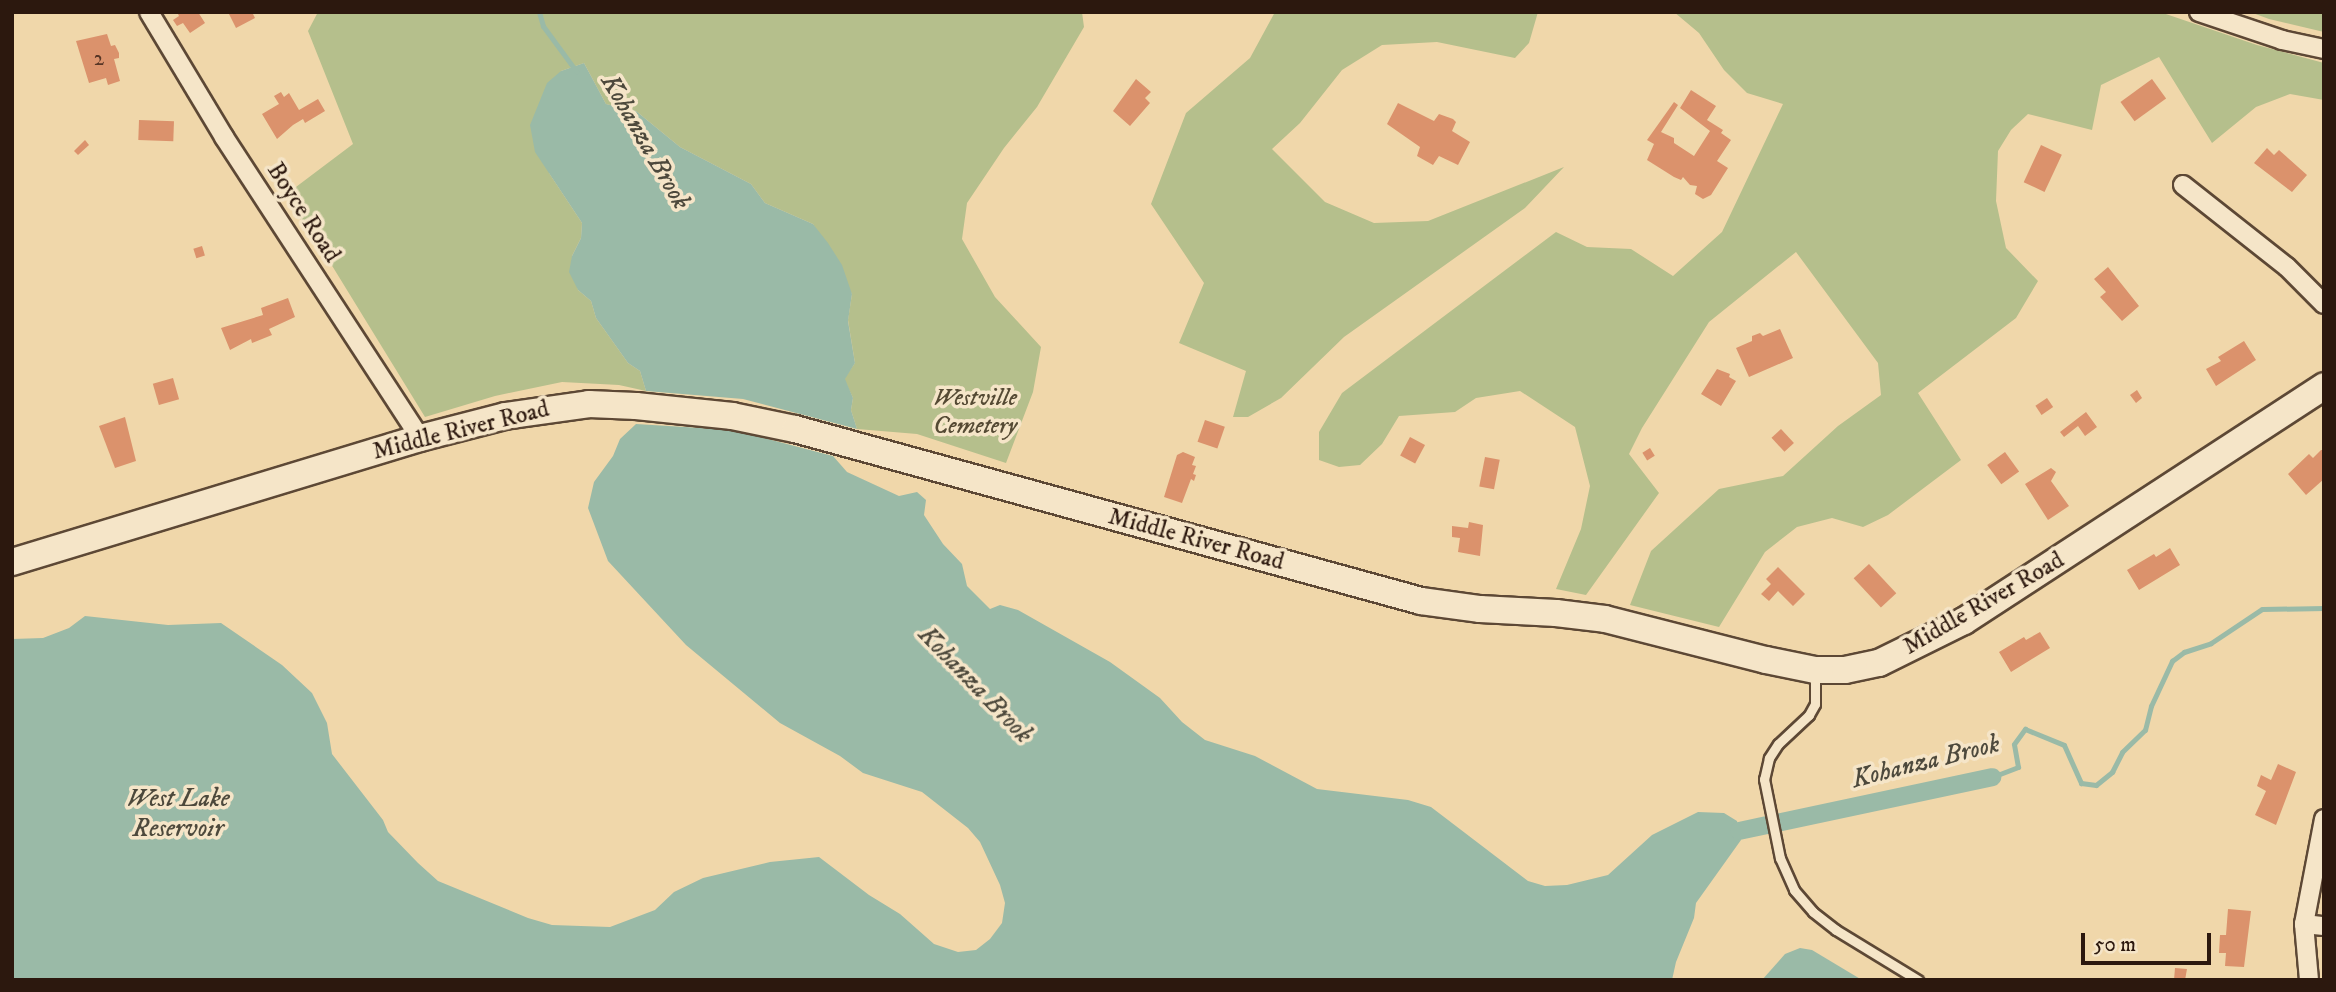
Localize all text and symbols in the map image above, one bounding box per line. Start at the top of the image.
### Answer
house number: 2 [94,46,104,72]
water label: Kohanza Brook [594,69,696,215]
street label: Boyce Road [260,158,346,268]
park label: Westville Cemetery [933,385,1017,441]
street label: Middle River Road [370,395,552,467]
street label: Middle River Road [1105,503,1287,577]
street label: Middle River Road [1899,546,2069,662]
water label: Kohanza Brook [911,620,1039,750]
water label: Kohanza Brook [1849,729,2003,795]
water label: West Lake Reservoir [126,783,230,844]
scale bar [2084,918,2214,962]
text: 50 m [2094,932,2136,958]

